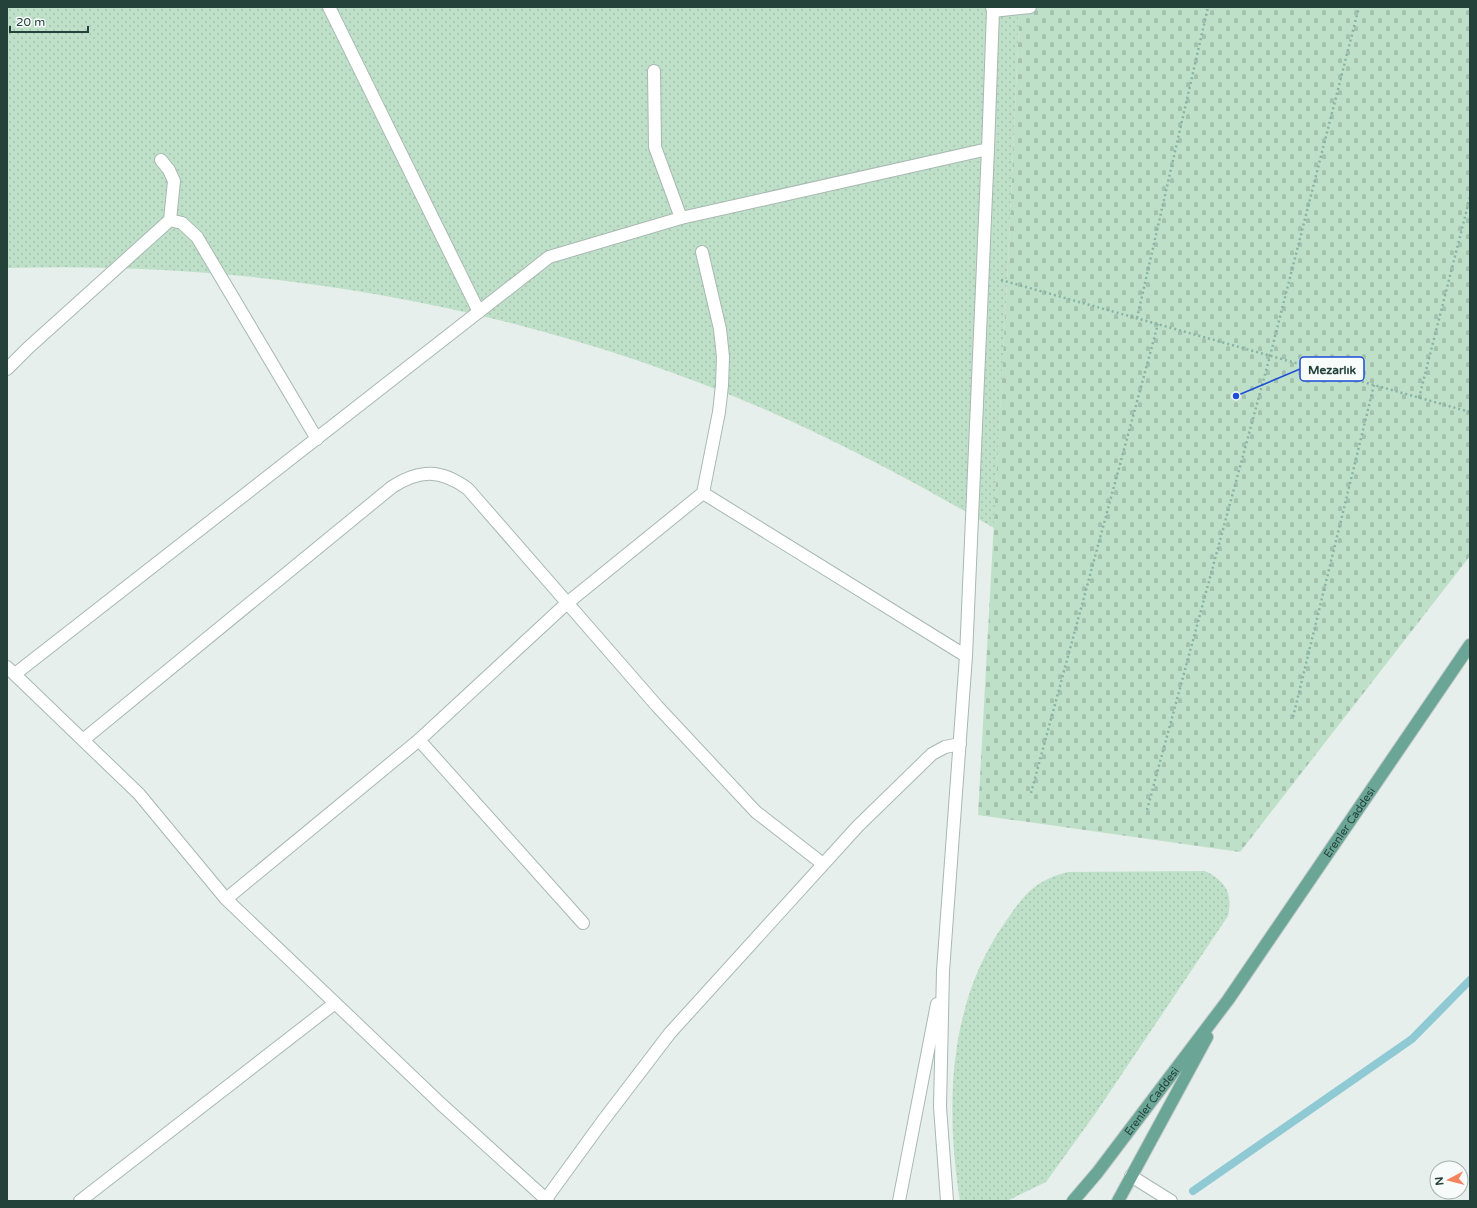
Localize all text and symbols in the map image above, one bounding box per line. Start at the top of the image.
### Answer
scale bar [10,8,88,34]
text: 20 m [16,15,45,29]
callout: Mezarlık [1300,357,1364,381]
text: Mezarlık [1308,363,1356,377]
street label: Erenler Caddesi [1321,785,1378,860]
street label: Erenler Caddesi [1121,1065,1181,1138]
north arrow [1429,1160,1469,1200]
text: N [1433,1176,1447,1186]

